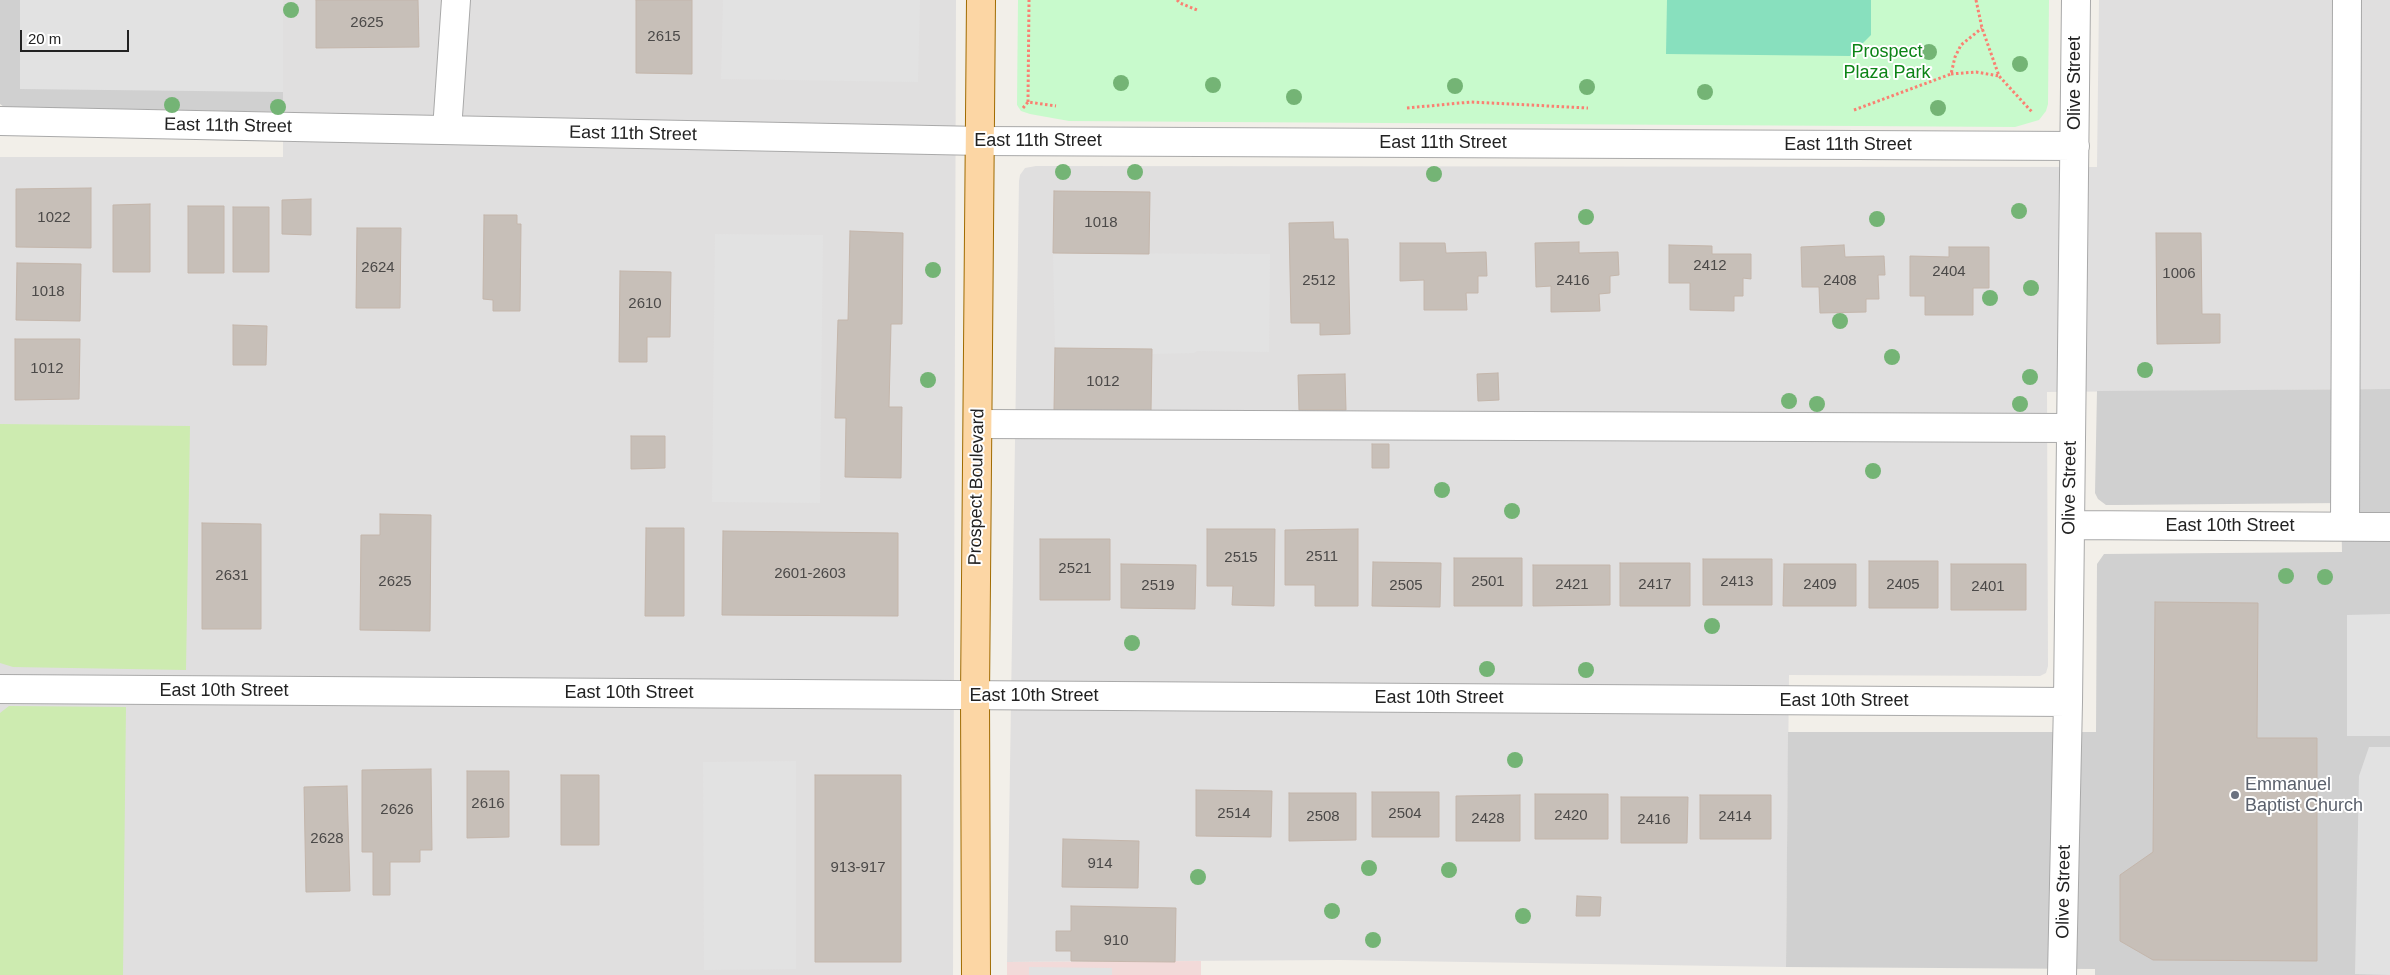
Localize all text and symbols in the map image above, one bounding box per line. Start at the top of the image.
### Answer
house number: 2625 [350,14,384,32]
scale bar [22,20,131,52]
house number: 2615 [647,28,681,46]
text: 20 m [28,30,61,47]
street label: Olive Street [2064,36,2086,130]
park label: Prospect Plaza Park [1843,41,1931,84]
street label: East 11th Street [164,114,292,138]
street label: East 11th Street [569,122,697,146]
street label: East 11th Street [974,130,1102,152]
street label: East 11th Street [1379,132,1507,154]
street label: East 11th Street [1784,134,1912,156]
house number: 1022 [37,209,71,227]
house number: 1018 [1084,214,1118,232]
house number: 2412 [1693,257,1727,275]
house number: 2624 [361,259,395,277]
house number: 2404 [1932,263,1966,281]
house number: 1006 [2162,265,2196,283]
house number: 2512 [1302,272,1336,290]
house number: 2416 [1556,272,1590,290]
house number: 2408 [1823,272,1857,290]
house number: 1018 [31,283,65,301]
house number: 2610 [628,295,662,313]
house number: 1012 [30,360,64,378]
house number: 1012 [1086,373,1120,391]
street label: Prospect Boulevard [965,408,989,566]
street label: Olive Street [2058,441,2082,535]
street label: East 10th Street [2165,515,2295,537]
house number: 2511 [1306,548,1338,566]
house number: 2515 [1224,549,1258,567]
house number: 2521 [1058,560,1092,578]
house number: 2601-2603 [774,565,846,583]
house number: 2631 [215,567,249,585]
house number: 2625 [378,573,412,591]
house number: 2501 [1471,573,1505,591]
house number: 2413 [1720,573,1754,591]
house number: 2421 [1555,576,1589,594]
house number: 2417 [1638,576,1672,594]
house number: 2409 [1803,576,1837,594]
house number: 2405 [1886,576,1920,594]
house number: 2519 [1141,577,1175,595]
house number: 2505 [1389,577,1423,595]
house number: 2401 [1971,578,2005,596]
street label: East 10th Street [159,680,289,702]
street label: East 10th Street [564,682,694,704]
street label: East 10th Street [969,685,1099,707]
street label: East 10th Street [1374,687,1504,709]
street label: East 10th Street [1779,690,1909,712]
place label: Emmanuel Baptist Church [2245,774,2363,816]
marker: Emmanuel Baptist Church [2229,789,2241,801]
house number: 2616 [471,795,505,813]
house number: 2626 [380,801,414,819]
house number: 2514 [1217,805,1251,823]
house number: 2504 [1388,805,1422,823]
house number: 2420 [1554,807,1588,825]
house number: 2508 [1306,808,1340,826]
house number: 2414 [1718,808,1752,826]
house number: 2428 [1471,810,1505,828]
house number: 2416 [1637,811,1671,829]
house number: 2628 [310,830,344,848]
street label: Olive Street [2052,845,2076,939]
house number: 914 [1087,855,1113,873]
house number: 913-917 [830,859,886,877]
house number: 910 [1103,932,1129,950]

